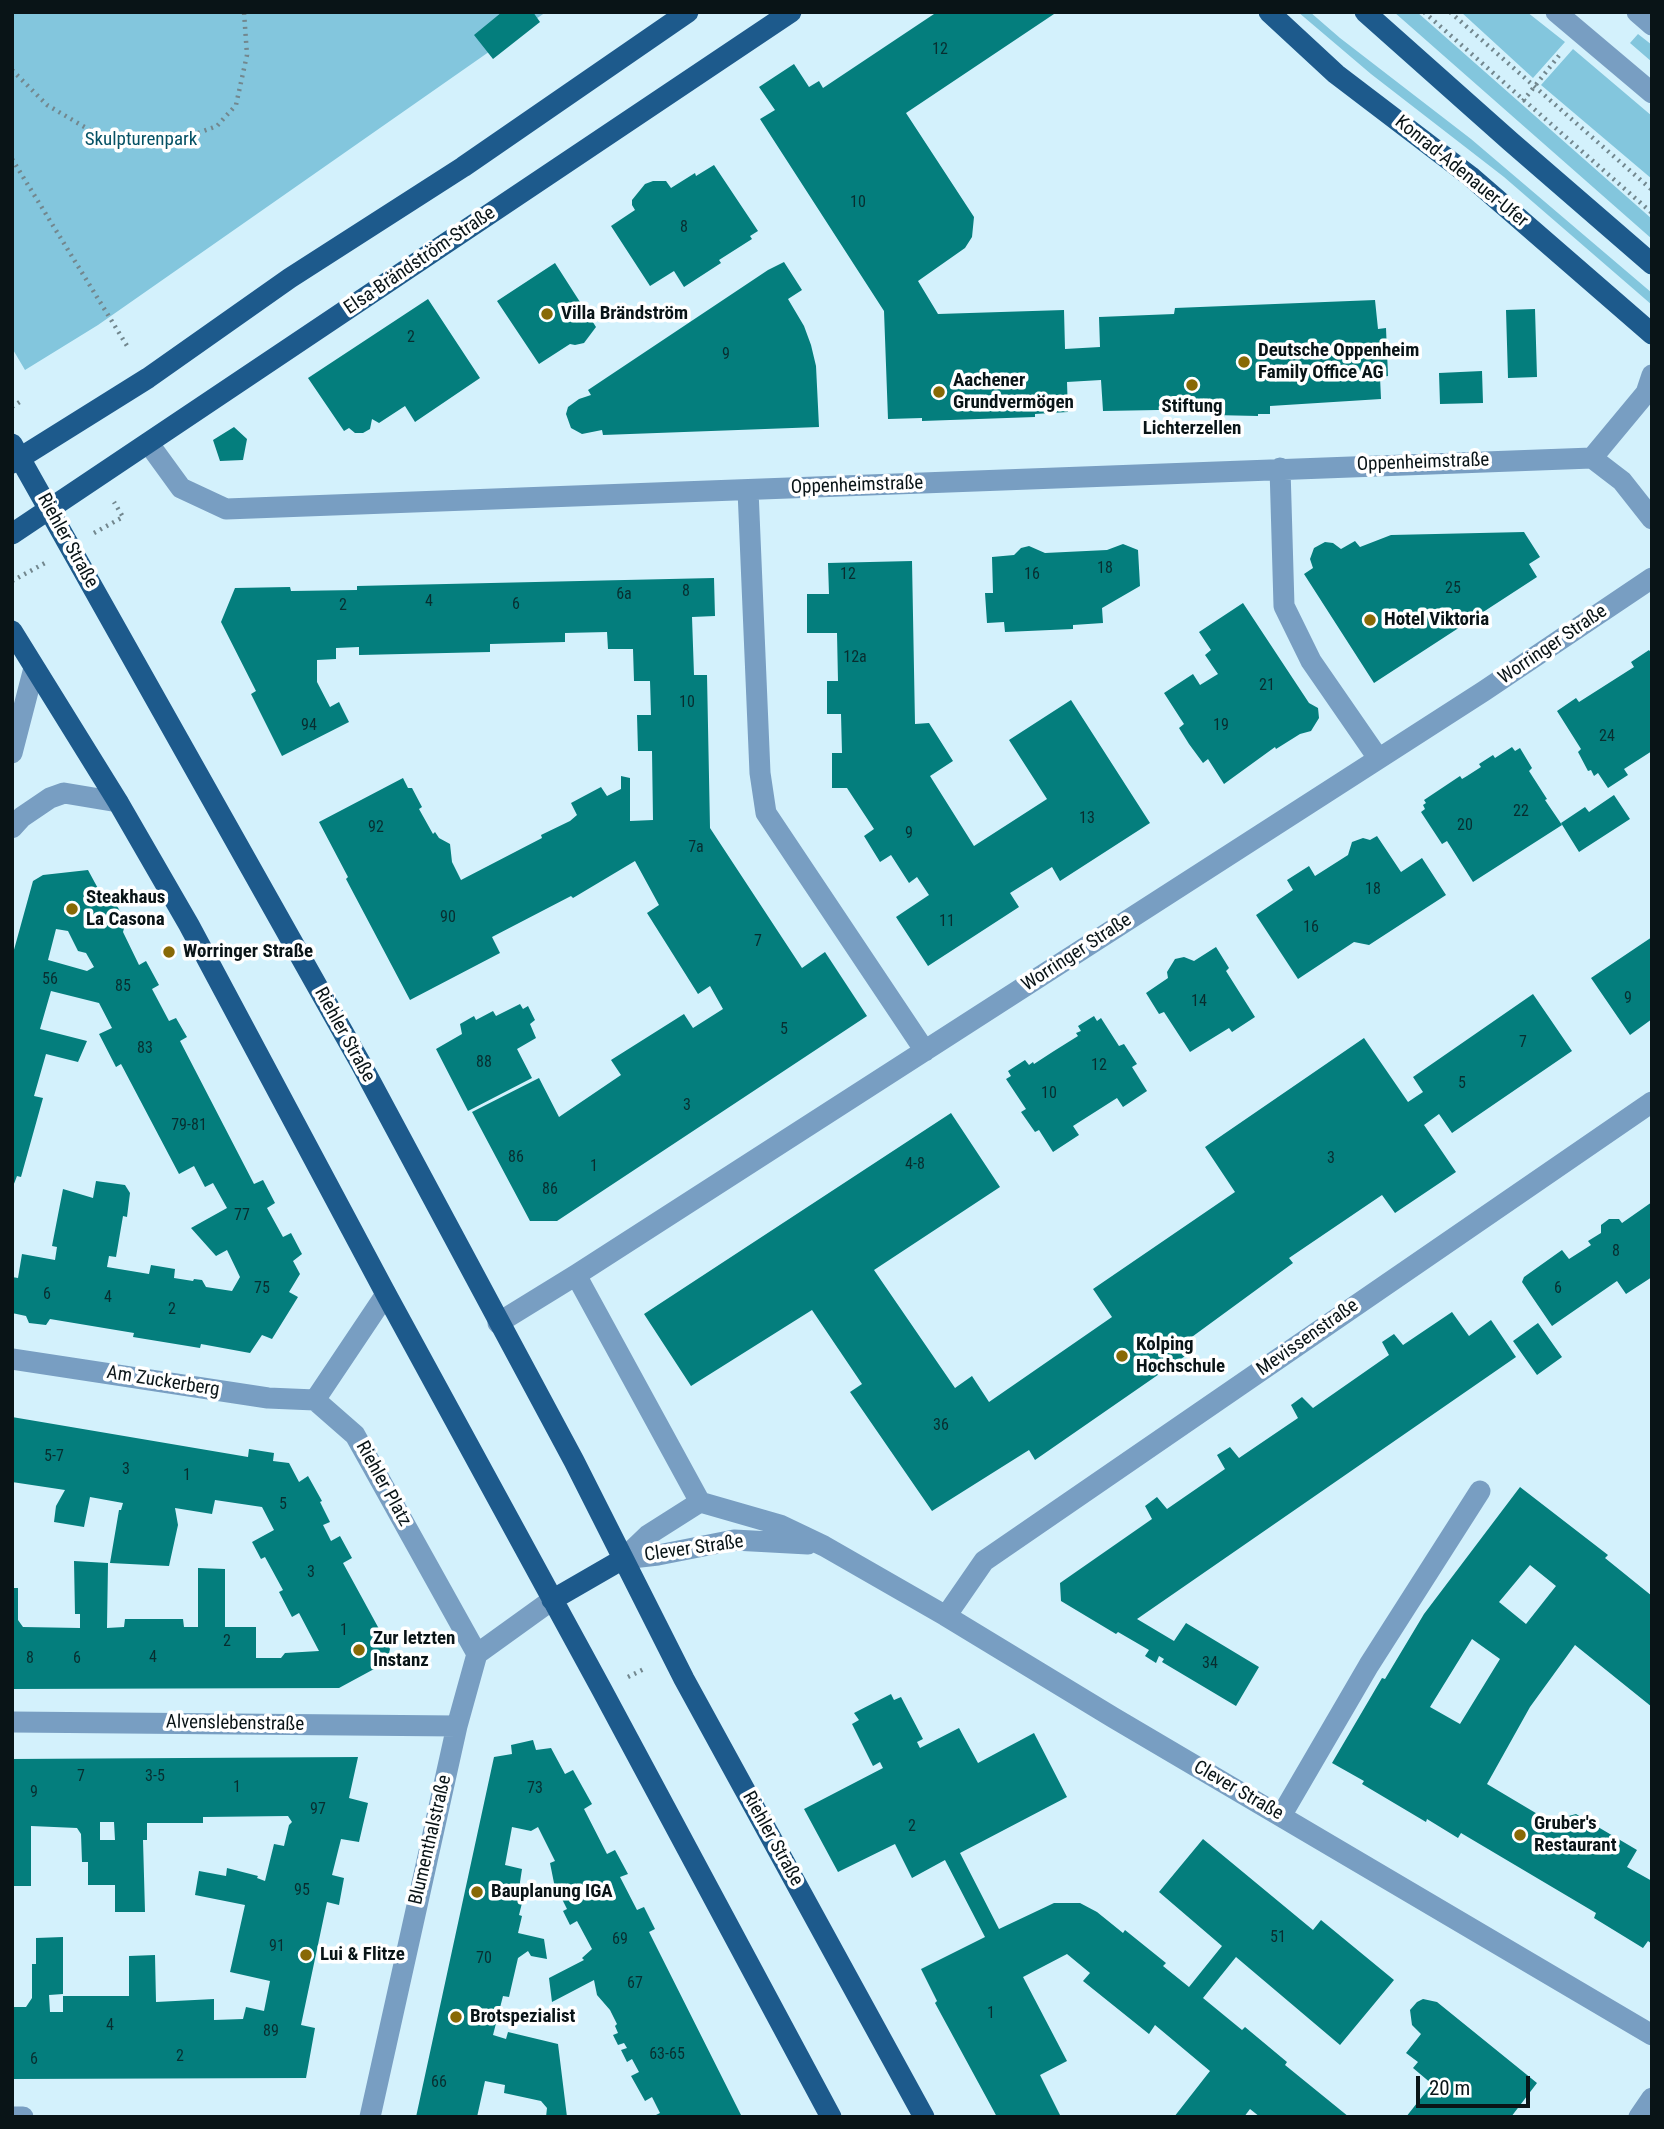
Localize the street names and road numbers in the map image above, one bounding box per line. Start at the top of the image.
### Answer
street label: Konrad-Adenauer-Ufer [1390,111,1532,233]
street label: Elsa-Brändström-Straße [340,202,500,320]
street label: Oppenheimstraße [1356,449,1490,477]
street label: Oppenheimstraße [790,472,924,500]
street label: Riehler Straße [32,490,102,592]
street label: Worringer Straße [1494,600,1612,690]
street label: Worringer Straße [1018,909,1136,997]
street label: Riehler Straße [309,984,379,1086]
street label: Mevissenstraße [1253,1295,1363,1381]
street label: Am Zuckerberg [105,1362,221,1402]
street label: Riehler Platz [350,1437,416,1531]
street label: Clever Straße [643,1531,745,1567]
street label: Alvenslebenstraße [166,1711,304,1737]
street label: Clever Straße [1189,1756,1287,1826]
street label: Blumenthalstraße [405,1773,457,1907]
street label: Riehler Straße [737,1788,807,1890]

